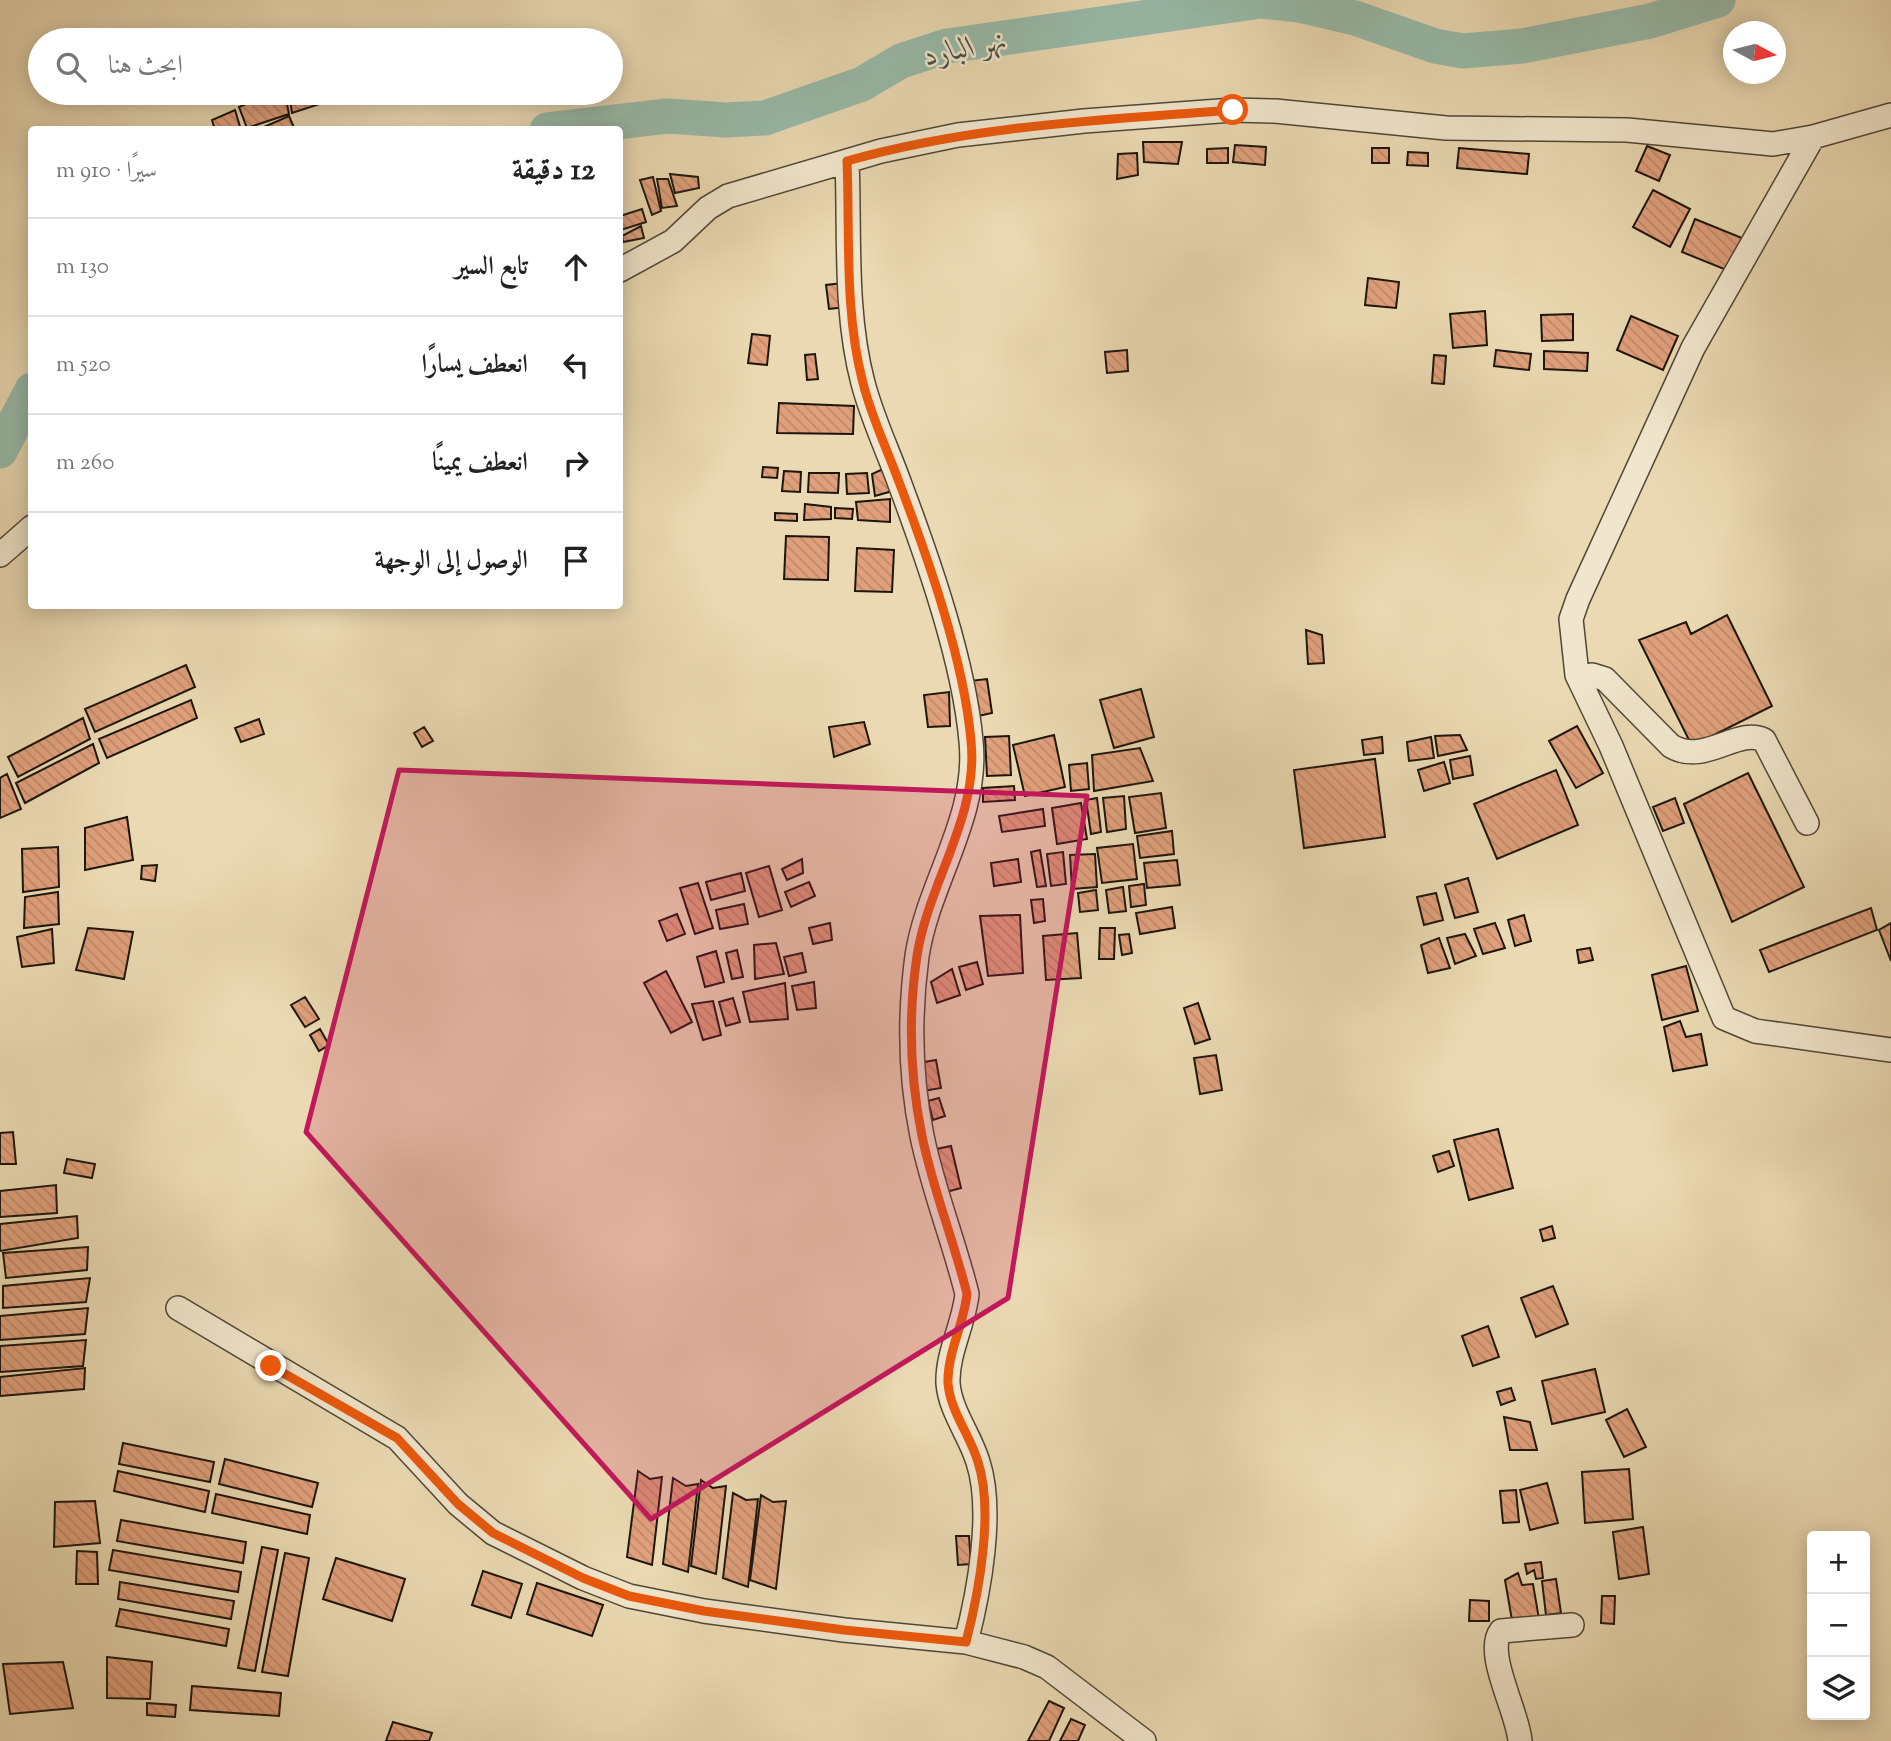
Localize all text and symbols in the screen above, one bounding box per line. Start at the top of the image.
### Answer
water label: نهر البارد [920,20,1011,79]
north arrow [1723,21,1786,84]
search box [28,28,623,105]
icon: search [52,48,90,86]
text: ابحث هنا [108,48,183,85]
route start [1217,94,1248,125]
text: 12 دقيقة [512,150,595,193]
text: سيرًا · 910 m [56,155,157,188]
icon: ahead [557,248,595,286]
text: تابع السير [455,249,528,286]
text: 130 m [56,251,109,284]
icon: left [557,346,595,384]
text: انعطف يسارًا [421,347,528,384]
text: 520 m [56,349,111,382]
icon: right [557,444,595,482]
text: انعطف يمينًا [432,445,528,482]
text: 260 m [56,447,114,480]
icon: arrive [557,542,595,580]
text: الوصول إلى الوجهة [374,543,528,580]
route end [255,1350,286,1381]
map controls [1807,1531,1870,1720]
button: + [1807,1531,1870,1594]
button: − [1807,1594,1870,1657]
button: layers [1807,1657,1870,1720]

